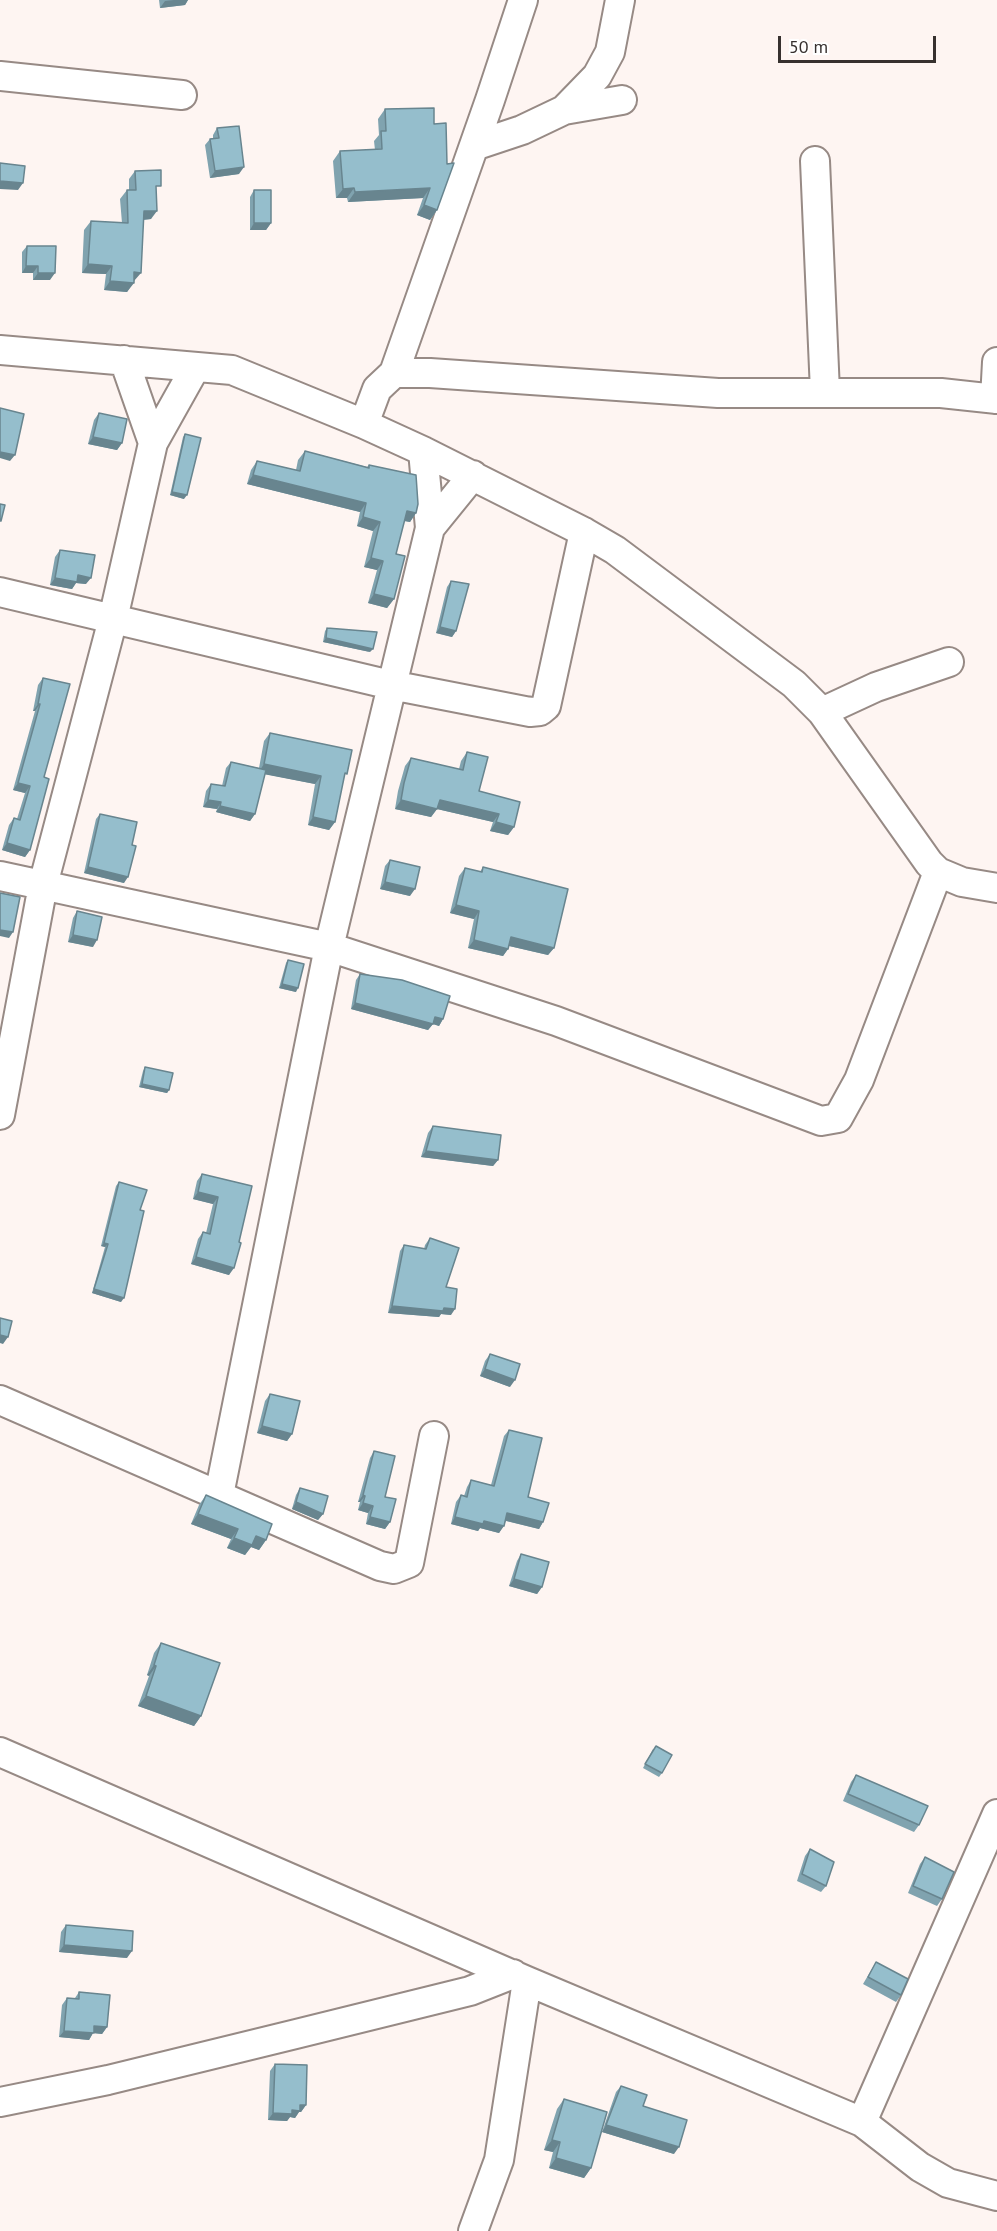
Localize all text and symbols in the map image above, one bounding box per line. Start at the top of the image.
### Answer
scale bar [781,24,938,62]
text: 50 m [789,35,828,58]

